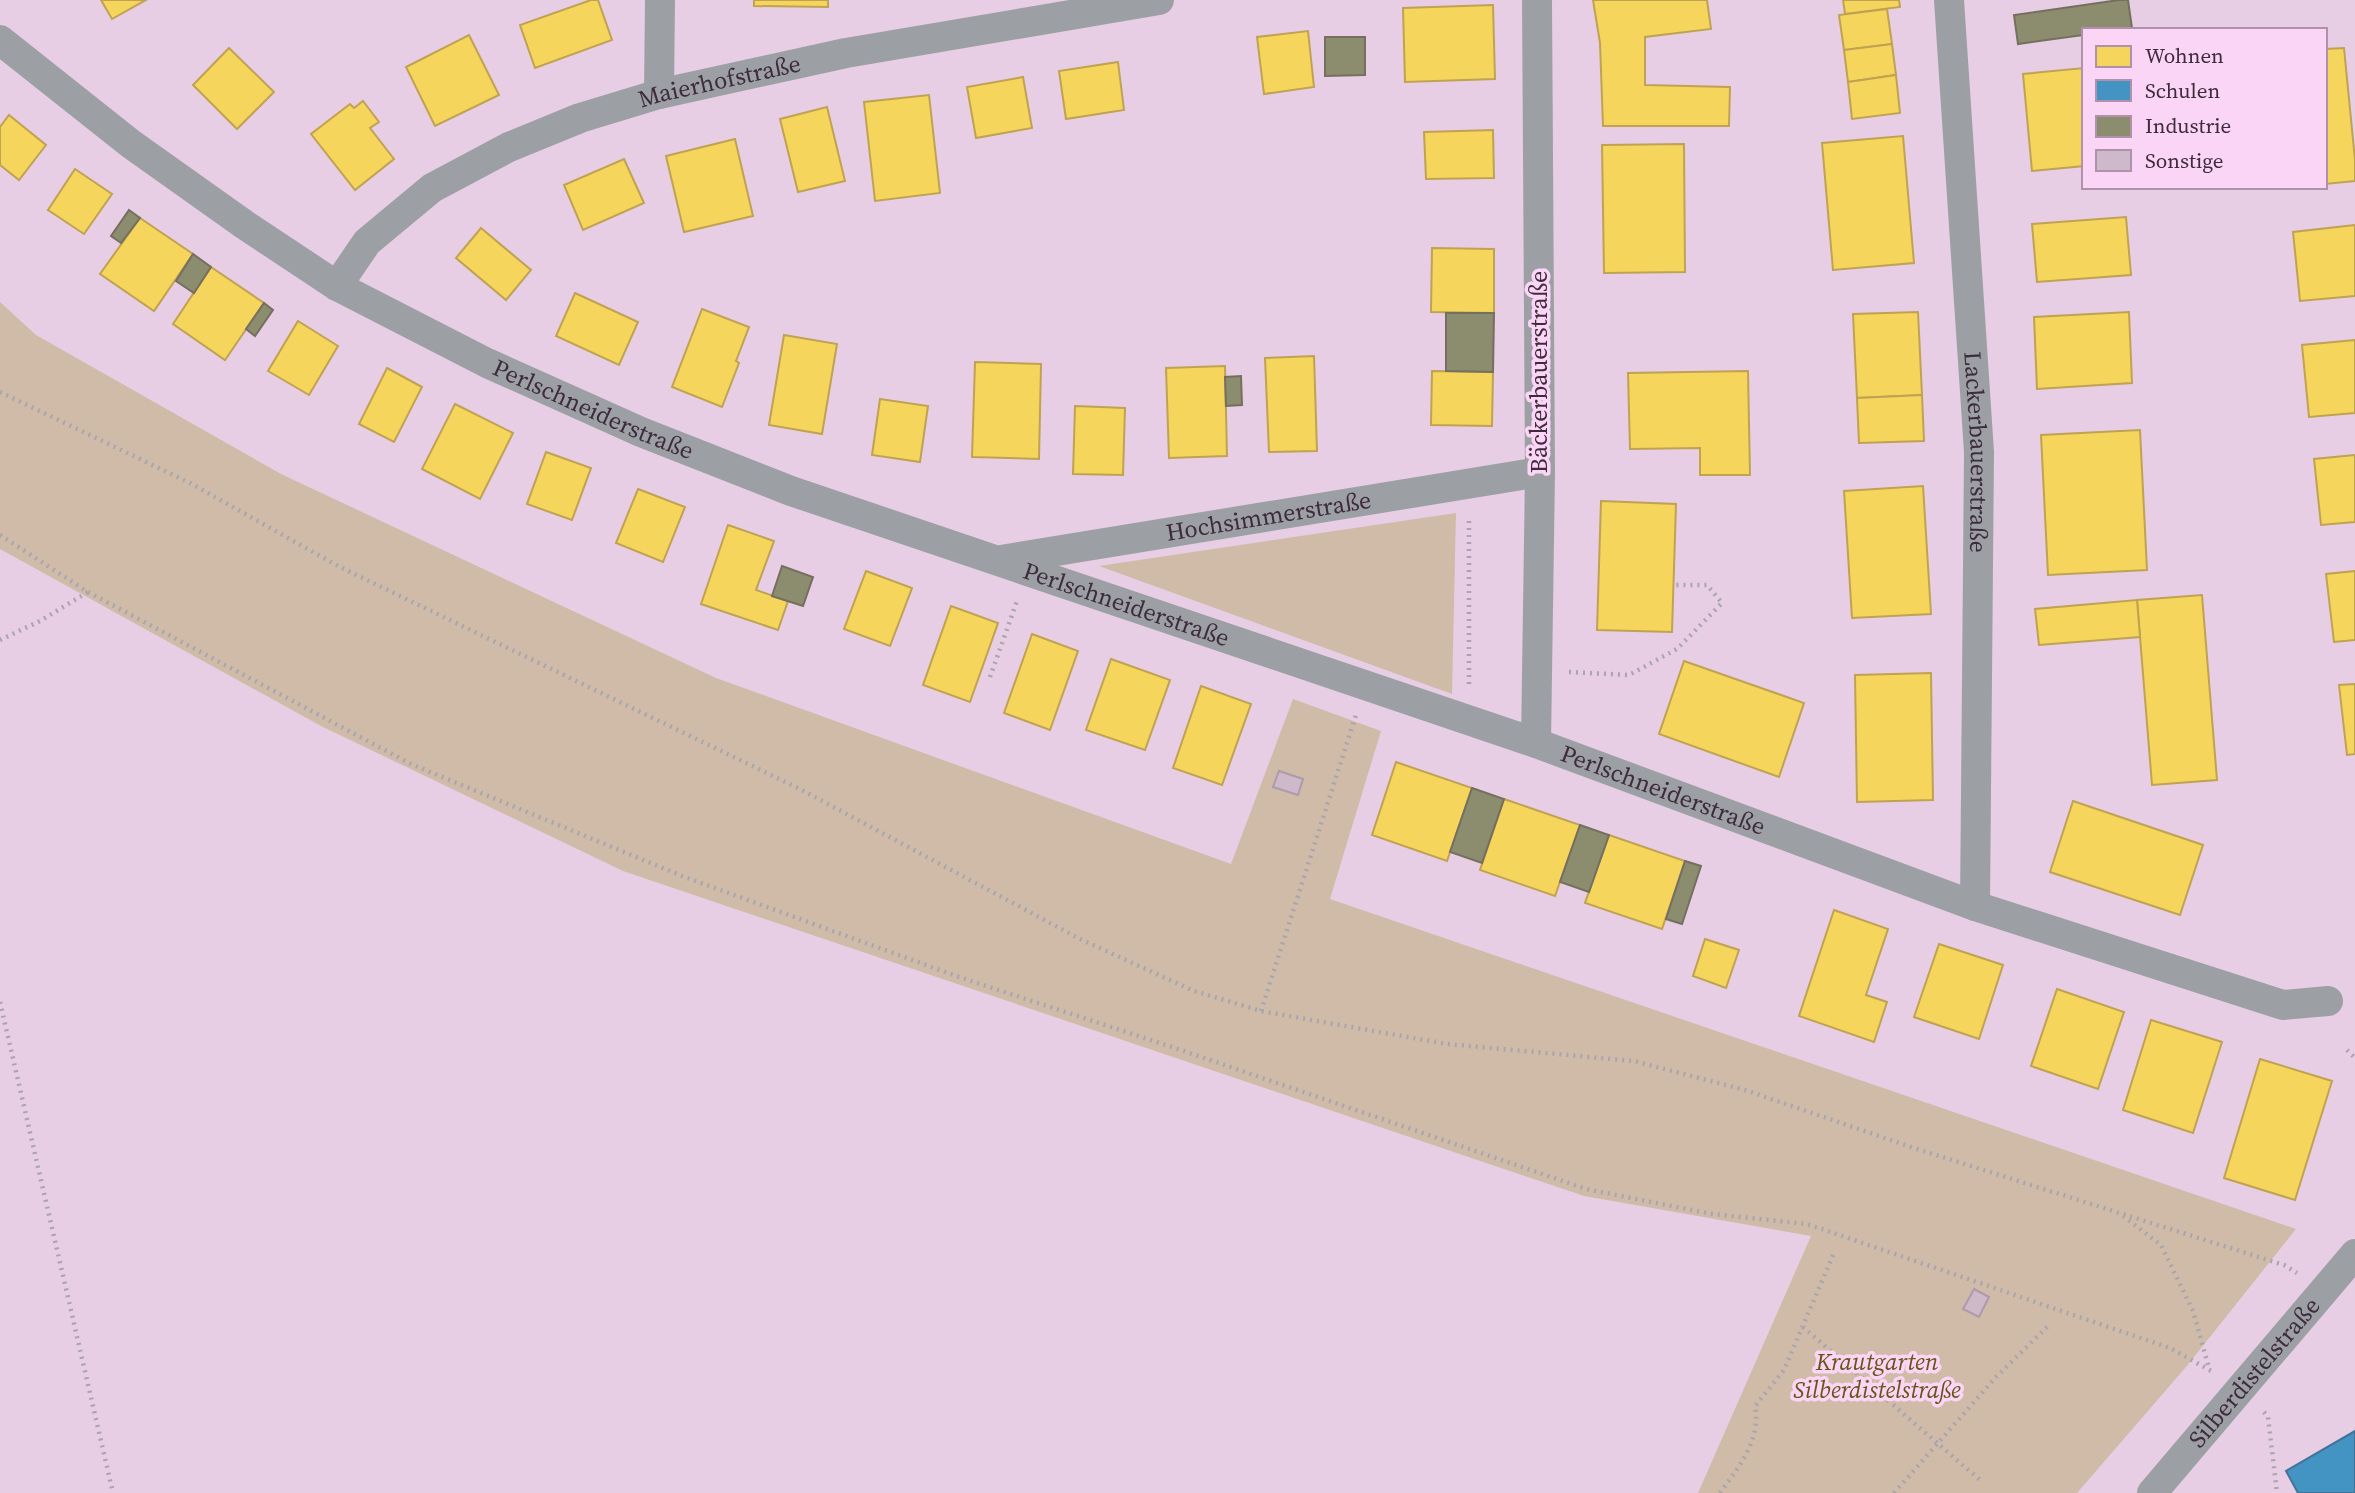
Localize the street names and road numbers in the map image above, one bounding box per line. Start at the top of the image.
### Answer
street label: Maierhofstraße [634,46,804,115]
street label: Bäckerbauerstraße [1522,271,1555,473]
street label: Lackerbauerstraße [1956,350,1996,553]
street label: Perlschneiderstraße [488,351,698,467]
street label: Hochsimmerstraße [1163,483,1373,549]
street label: Perlschneiderstraße [1019,554,1234,654]
street label: Perlschneiderstraße [1556,737,1770,843]
street label: Silberdistelstraße [2181,1290,2327,1454]

